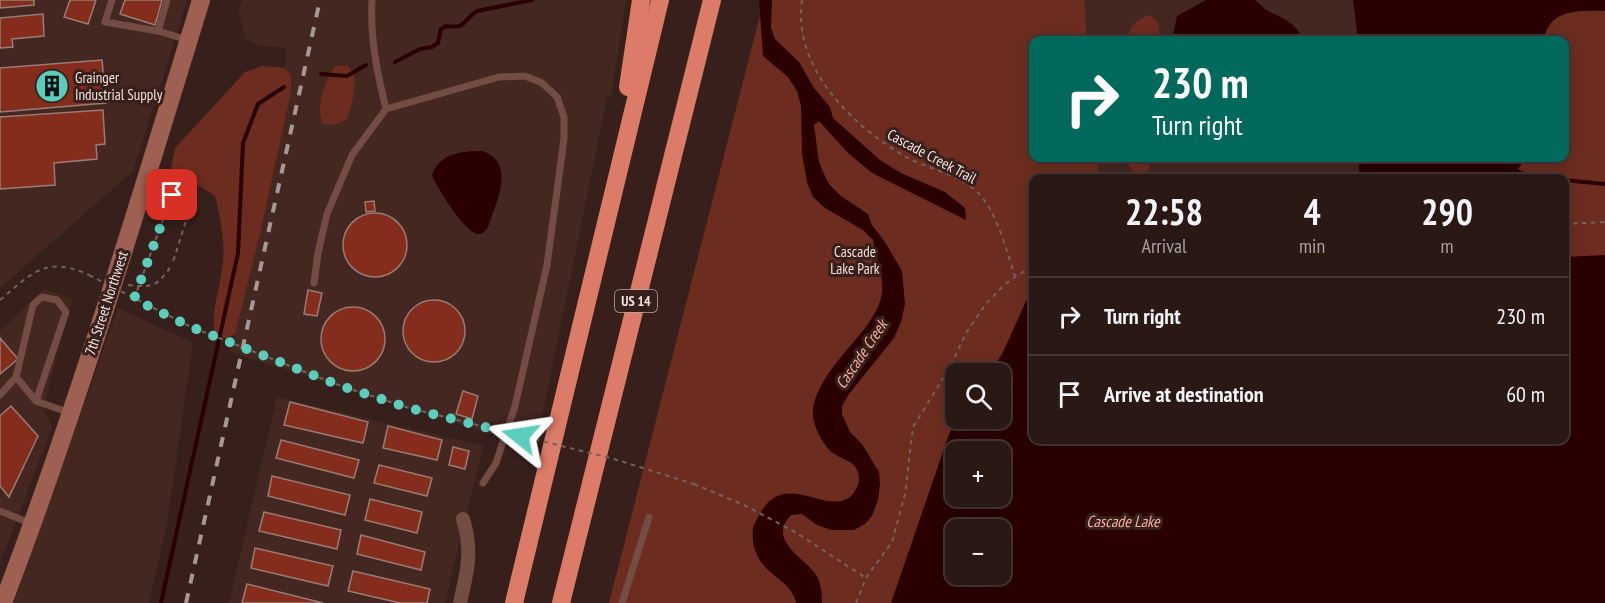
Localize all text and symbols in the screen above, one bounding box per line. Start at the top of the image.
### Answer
text: 230 m [1152,55,1249,110]
icon: right [1053,60,1131,138]
building icon: Grainger Industrial Supply [34,68,70,104]
place label: Grainger Industrial Supply [75,68,163,104]
text: Turn right [1152,108,1243,142]
street label: Cascade Creek Trail [884,124,980,188]
pin [146,169,197,220]
icon: arrive [155,178,188,211]
text: 22:58 [1125,188,1203,235]
text: 4 [1303,188,1321,235]
text: 290 [1421,188,1473,235]
text: Arrival [1141,233,1187,259]
text: min [1299,233,1325,259]
text: m [1441,233,1454,259]
park label: Cascade Lake Park [830,242,880,278]
street label: 7th Street Northwest [80,248,132,358]
road number: US 14 [615,290,657,312]
icon: right [1053,300,1086,333]
text: Turn right [1104,302,1181,330]
text: 230 m [1496,302,1545,330]
water label: Cascade Creek [831,314,892,392]
map controls [945,363,1011,585]
button: search [945,363,1011,429]
icon: arrive [1053,378,1086,411]
text: Arrive at destination [1104,380,1264,408]
text: 60 m [1506,380,1545,408]
position arrow [488,404,552,468]
button: + [945,441,1011,507]
water label: Cascade Lake [1086,511,1161,531]
button: − [945,519,1011,585]

